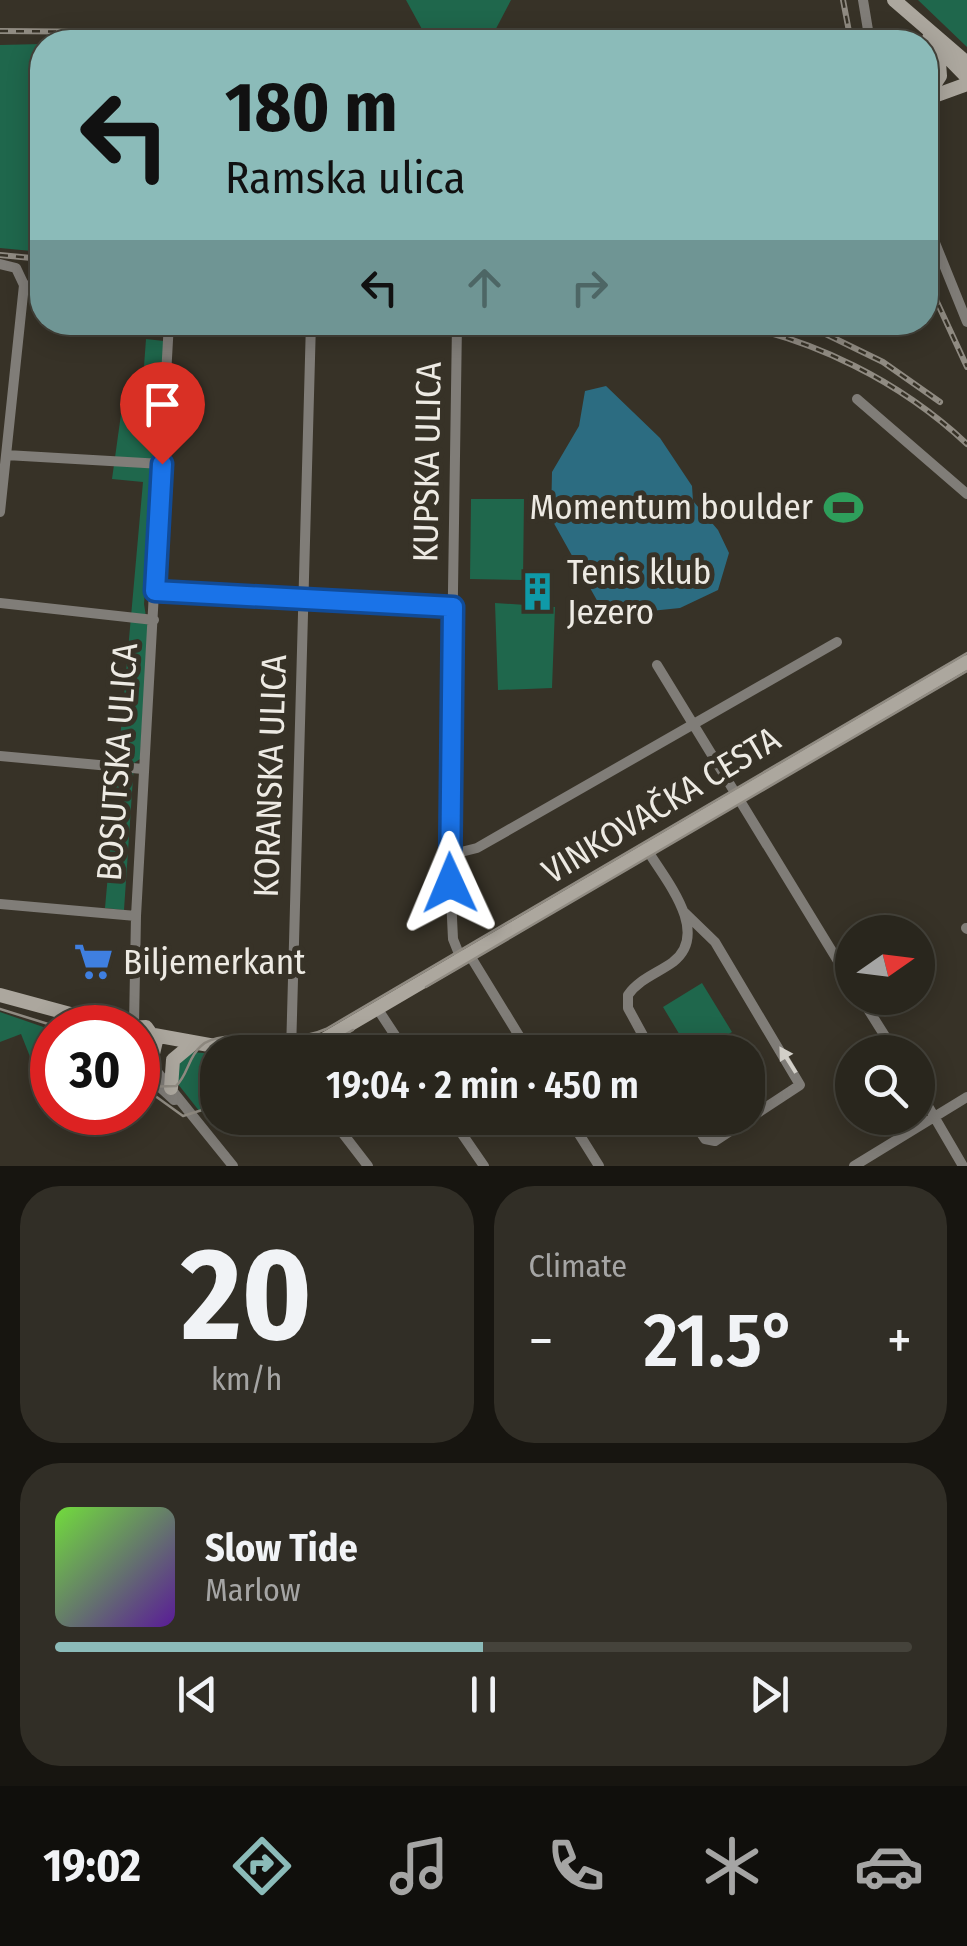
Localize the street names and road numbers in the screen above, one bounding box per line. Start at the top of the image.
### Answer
street label: KUPSKA ULICA [404,361,450,563]
street label: BOSUTSKA ULICA [88,641,146,882]
street label: KORANSKA ULICA [245,653,295,898]
street label: VINKOVAČKA CESTA [535,717,788,892]

